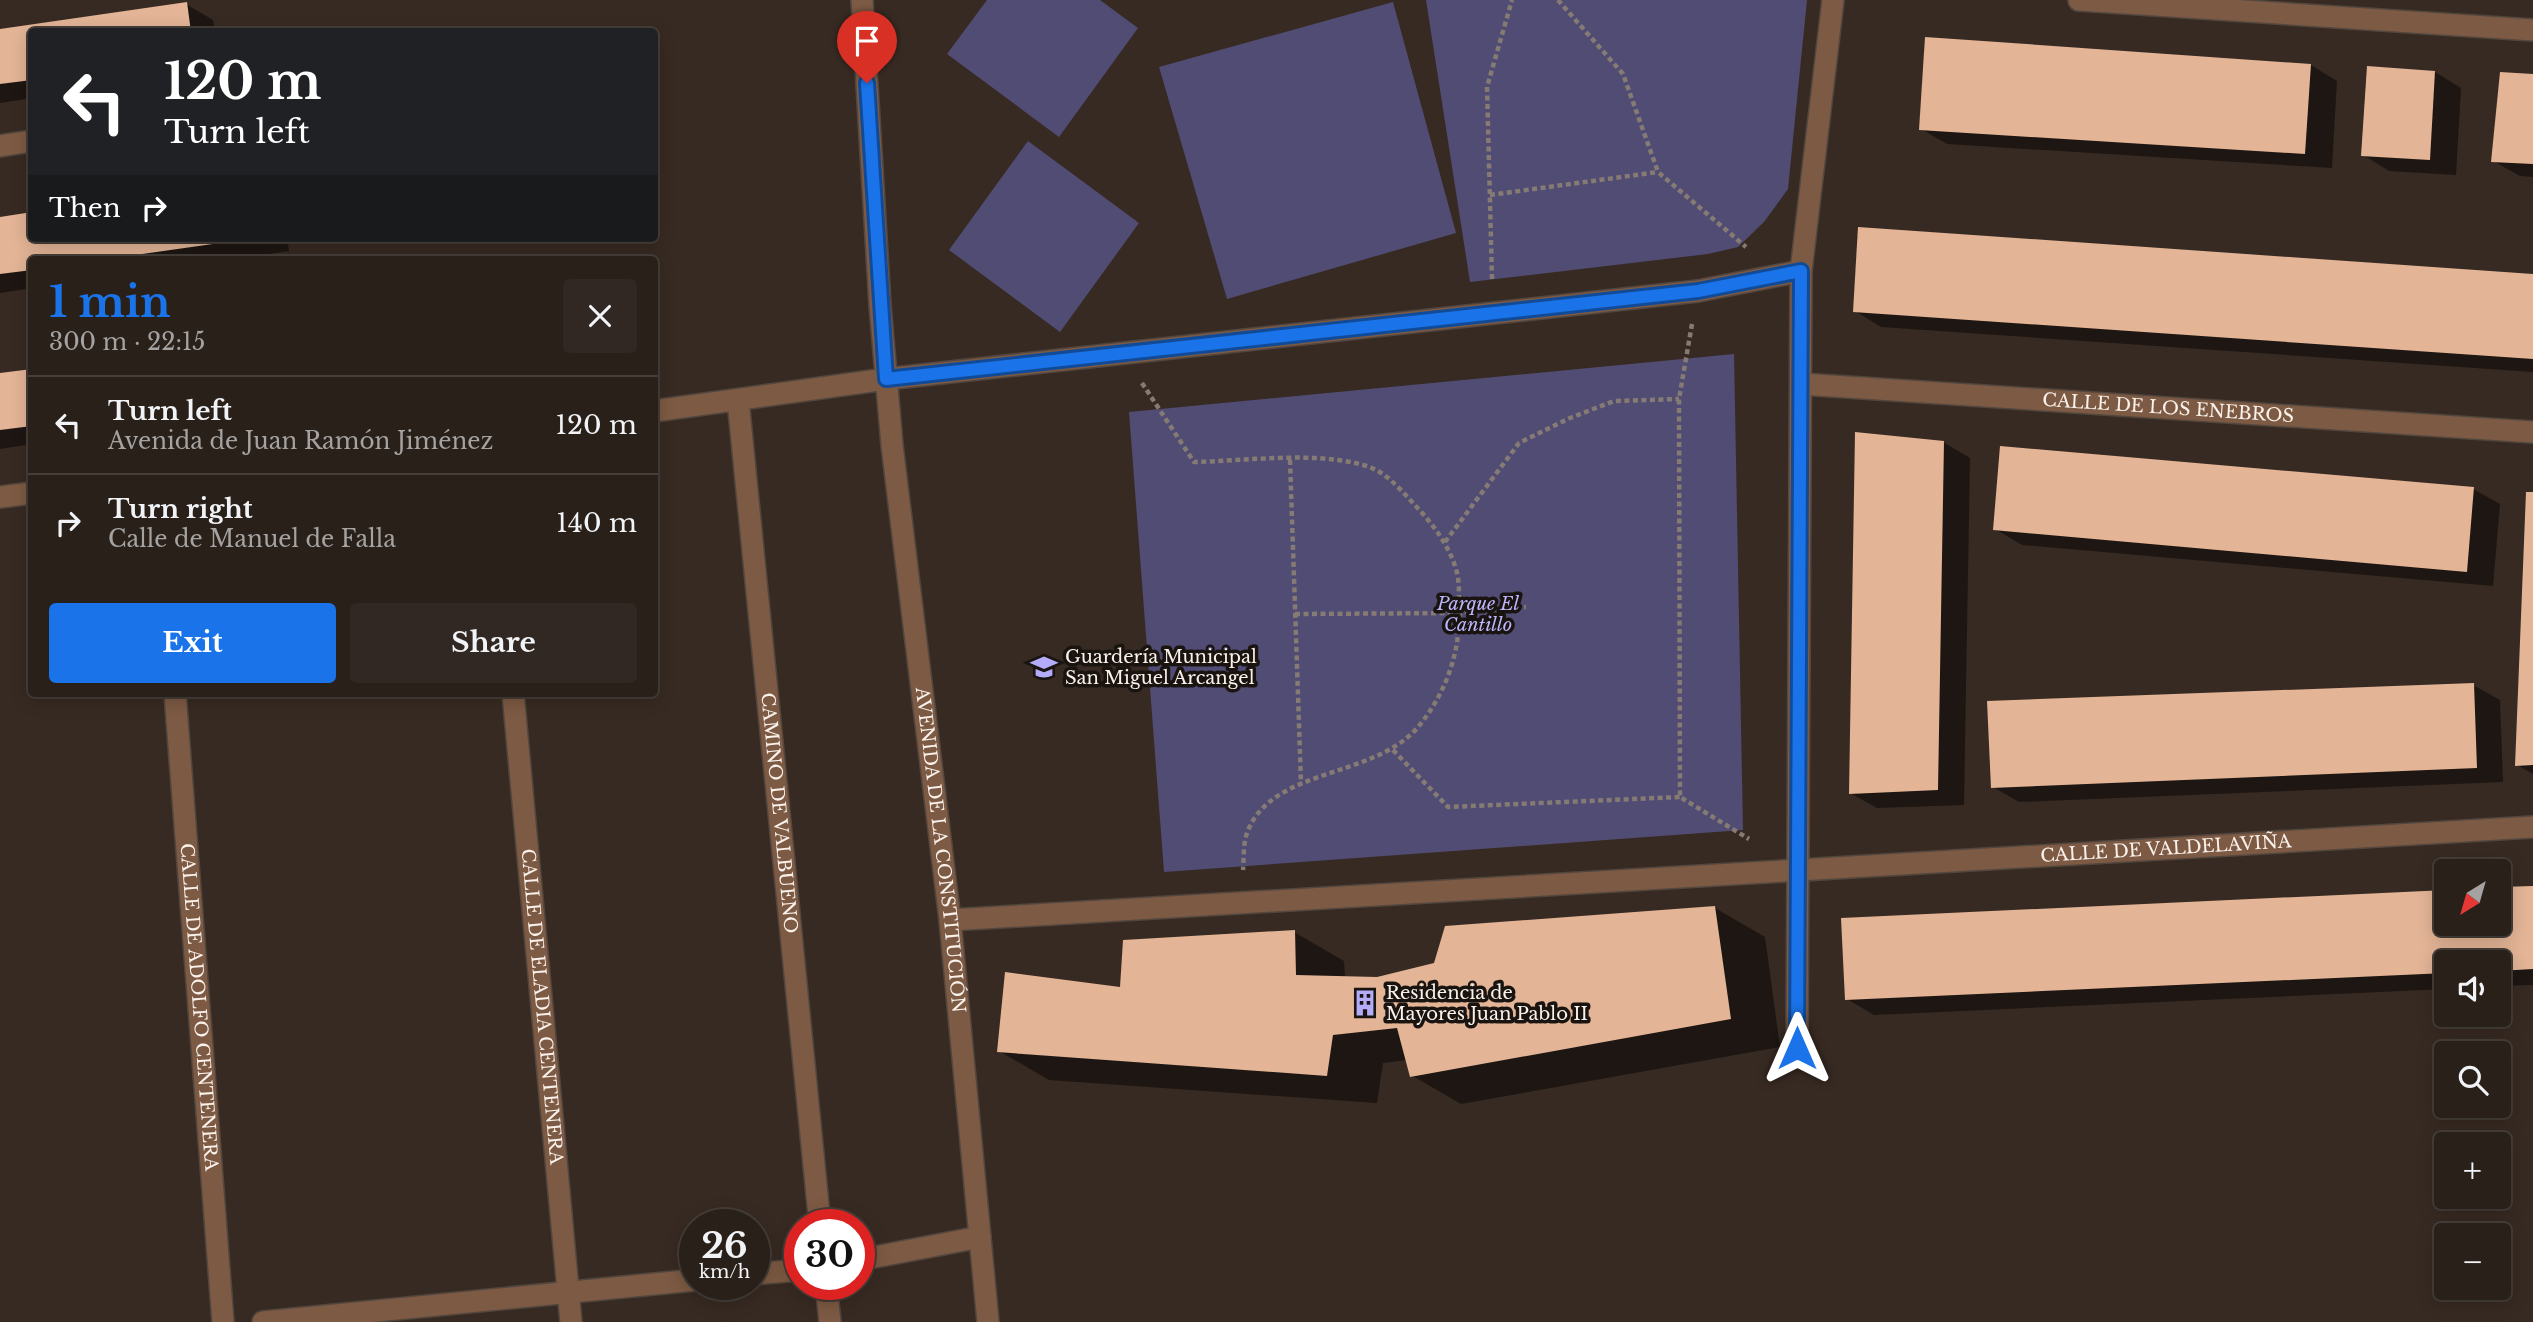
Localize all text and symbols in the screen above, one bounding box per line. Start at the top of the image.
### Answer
pin [837,11,897,83]
icon: arrive [848,22,886,60]
text: 120 m [164,51,322,112]
icon: left [49,56,140,147]
text: Turn left [164,112,310,152]
icon: right [135,189,173,227]
text: Then [49,192,121,224]
text: 1 min [49,276,171,328]
button: close [563,279,637,353]
text: 300 m · 22:15 [49,328,205,356]
street label: CALLE DE LOS ENEBROS [2042,389,2295,427]
text: Turn left [108,395,232,427]
icon: left [49,406,87,444]
text: 120 m [555,409,637,441]
text: Avenida de Juan Ramón Jiménez [108,427,493,455]
text: Turn right [108,493,253,525]
icon: right [49,504,87,542]
text: 140 m [556,507,637,539]
text: Calle de Manuel de Falla [108,525,396,553]
park label: Parque El Cantillo [1436,593,1519,636]
button: Exit [49,603,336,683]
button: Share [350,603,637,683]
place label: Guardería Municipal San Miguel Arcangel [1065,646,1257,689]
school or university icon: Guardería Municipal San Miguel Arcangel [1029,652,1059,682]
street label: AVENIDA DE LA CONSTITUCIÓN [911,685,970,1014]
street label: CAMINO DE VALBUENO [756,692,802,934]
street label: CALLE DE VALDELAVIÑA [2040,829,2293,867]
street label: CALLE DE ADOLFO CENTENERA [175,842,223,1173]
street label: CALLE DE ELADIA CENTENERA [516,848,568,1167]
north arrow [2434,859,2511,936]
map controls [2434,859,2511,1300]
button: sound [2434,950,2511,1027]
place label: Residencia de Mayores Juan Pablo II [1386,982,1588,1025]
building icon: Residencia de Mayores Juan Pablo II [1350,988,1380,1018]
position arrow [1760,1011,1834,1085]
button: search [2434,1041,2511,1118]
button: + [2434,1132,2511,1209]
speed limit sign: 30 [784,1209,875,1300]
button: − [2434,1223,2511,1300]
text: 26 [701,1224,748,1267]
text: km/h [699,1261,750,1283]

